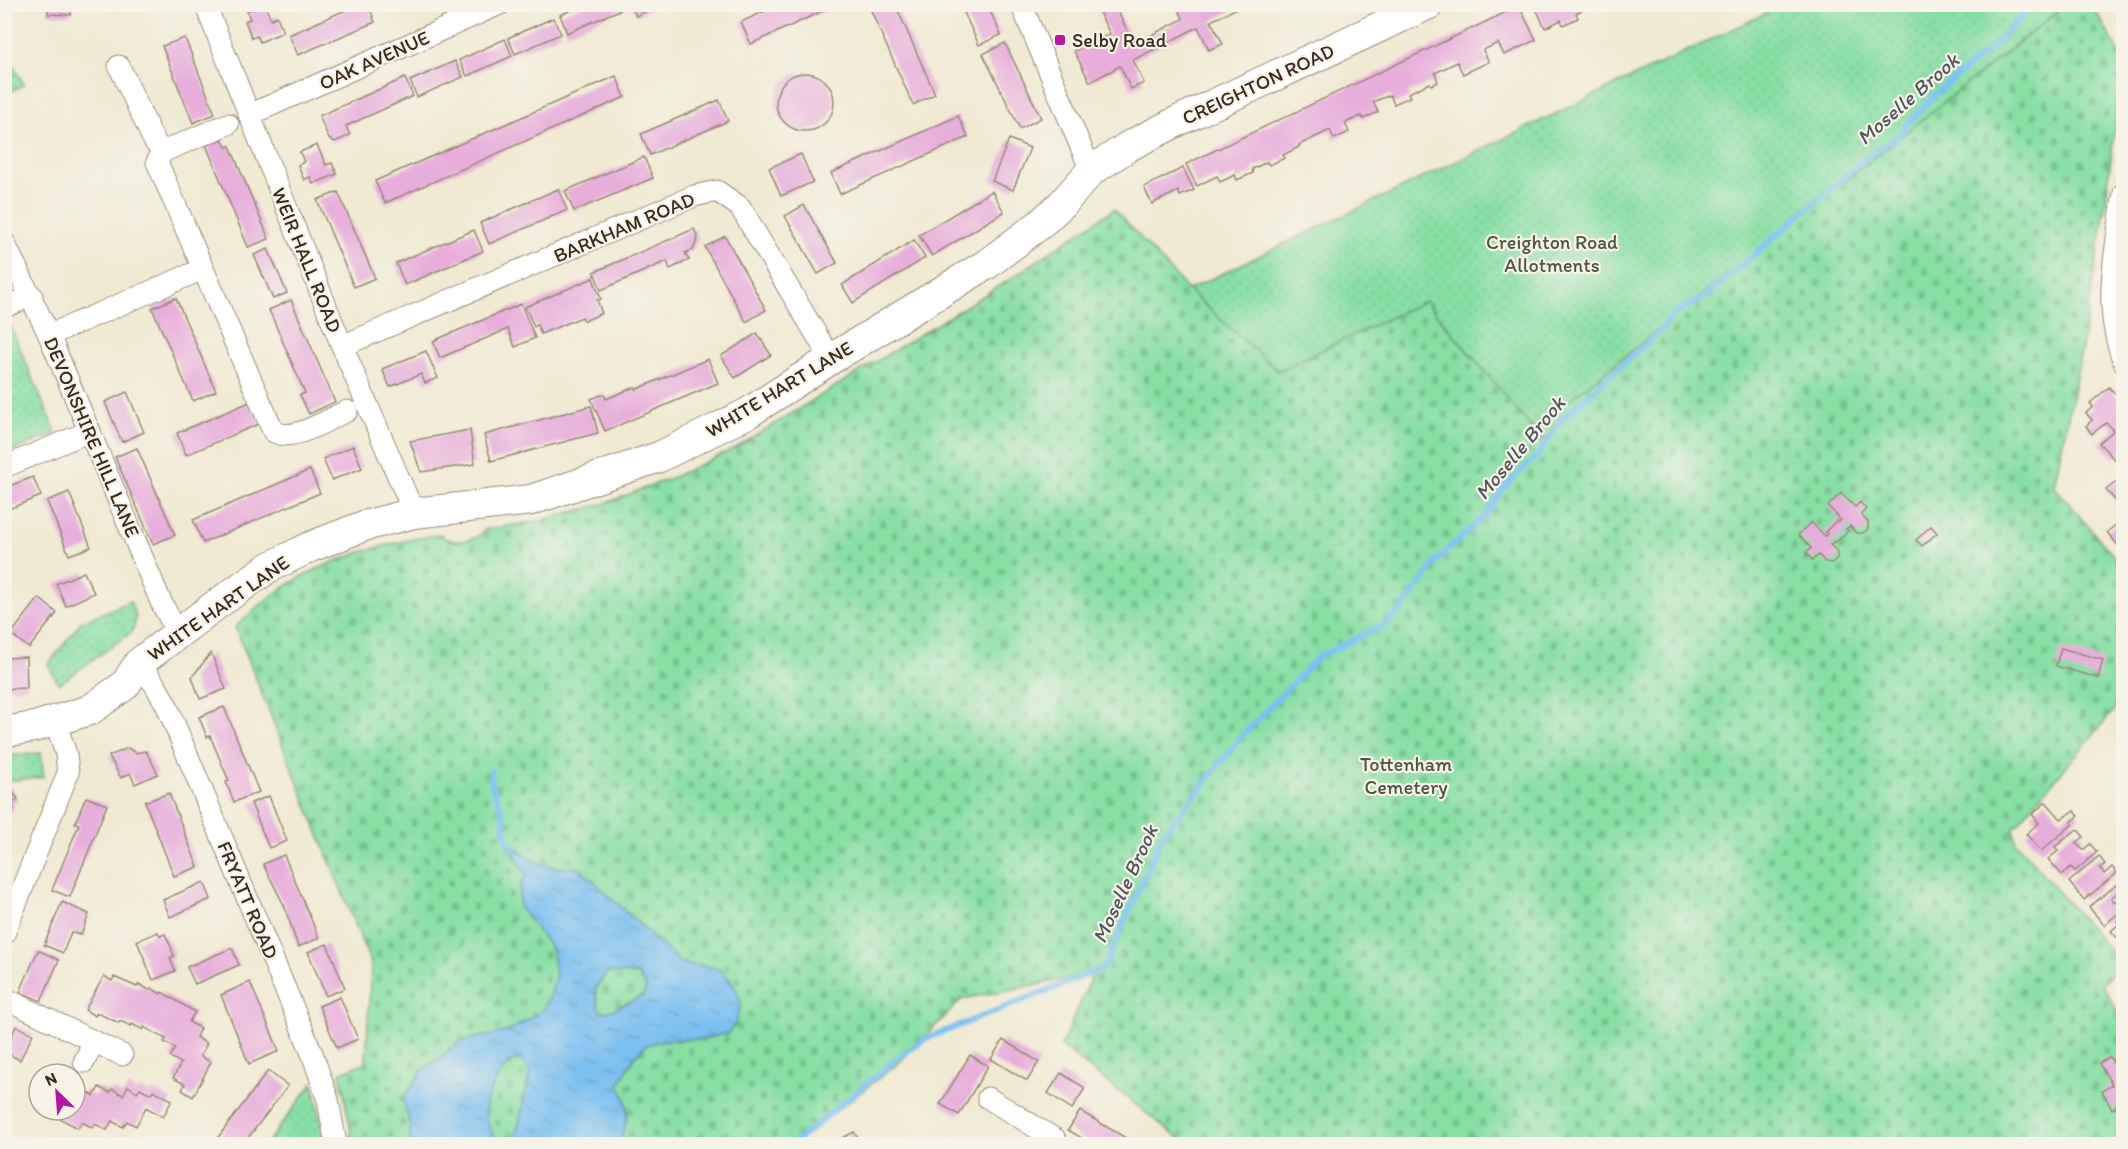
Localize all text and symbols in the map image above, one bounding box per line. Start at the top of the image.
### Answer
street label: OAK AVENUE [315,25,433,95]
place label: Selby Road [1072,28,1167,52]
marker: Selby Road [1053,33,1067,47]
street label: CREIGHTON ROAD [1178,38,1338,130]
water label: Moselle Brook [1851,47,1965,150]
street label: WEIR HALL ROAD [267,184,347,336]
street label: BARKHAM ROAD [550,186,698,268]
park label: Creighton Road Allotments [1486,230,1618,277]
street label: DEVONSHIRE HILL LANE [39,333,145,541]
street label: WHITE HART LANE [701,336,857,442]
water label: Moselle Brook [1469,390,1571,504]
street label: WHITE HART LANE [142,550,294,666]
park label: Tottenham Cemetery [1360,752,1452,799]
water label: Moselle Brook [1086,820,1163,947]
street label: FRYATT ROAD [212,838,284,962]
north arrow [27,1062,87,1122]
text: N [42,1068,60,1090]

